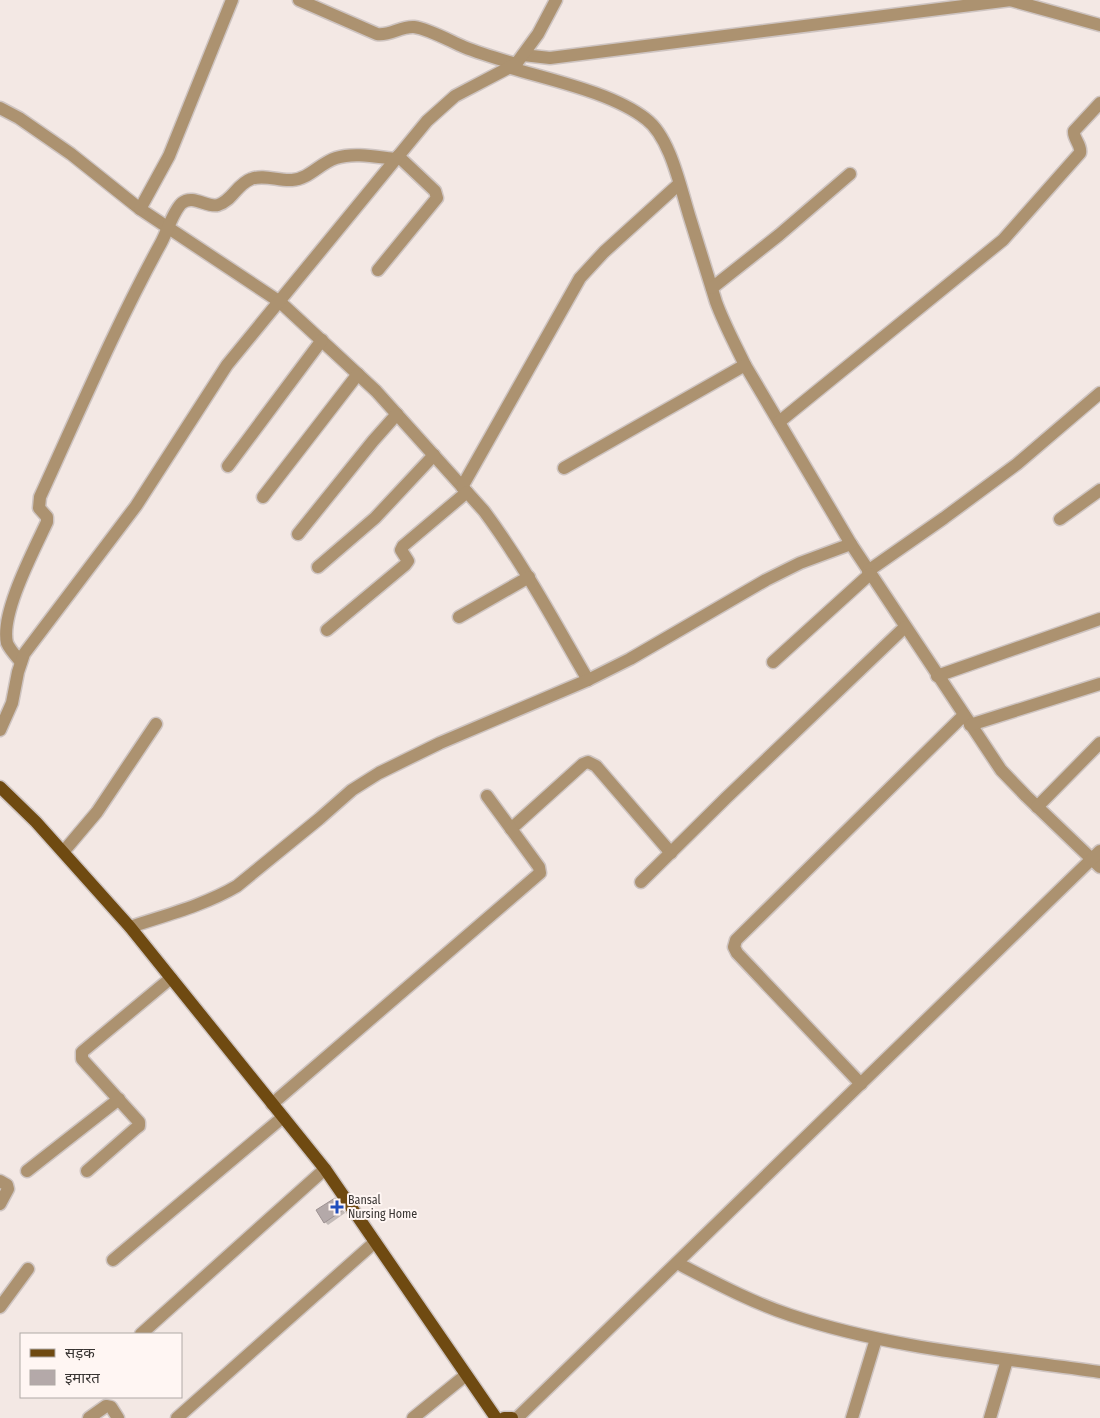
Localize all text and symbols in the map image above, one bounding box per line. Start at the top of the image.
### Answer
place label: Bansal Nursing Home [348,1193,417,1221]
marker: Bansal Nursing Home [330,1200,344,1214]
legend [20,1333,182,1398]
text: सड़क [65,1344,95,1362]
text: इमारत [65,1369,100,1387]

